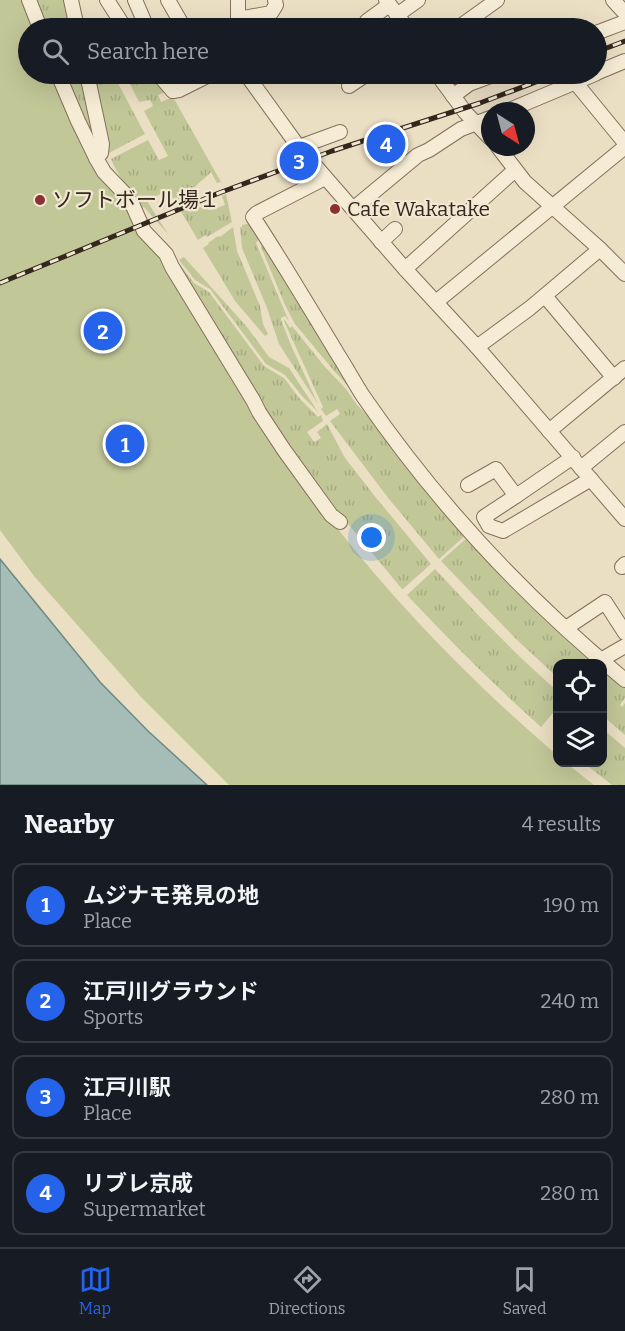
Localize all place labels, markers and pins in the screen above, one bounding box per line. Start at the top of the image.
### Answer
pin: 4 [366,122,406,166]
pin: 3 [280,138,318,184]
place label: ソフトボール場１ [52,187,220,213]
marker: ソフトボール場１ [33,193,47,207]
place label: Cafe Wakatake [347,196,490,222]
marker: Cafe Wakatake [328,202,342,216]
pin: 2 [84,308,122,354]
pin: 1 [106,422,144,466]

